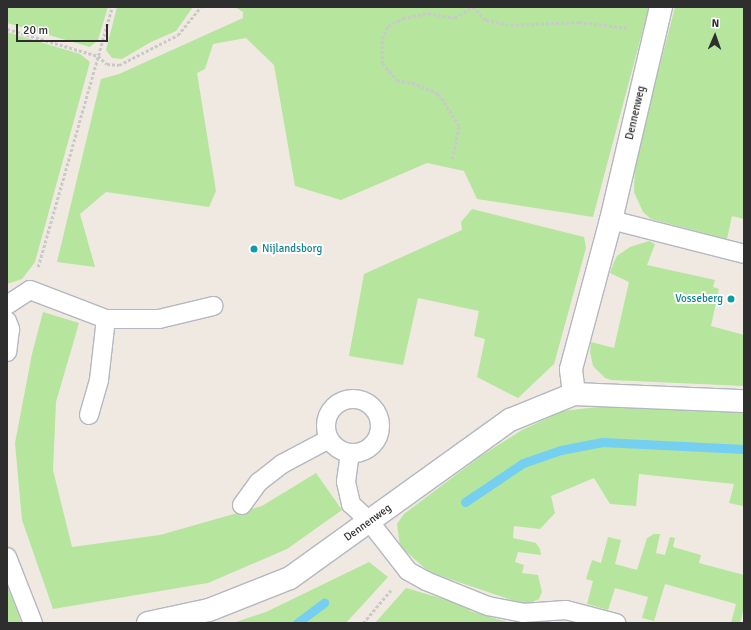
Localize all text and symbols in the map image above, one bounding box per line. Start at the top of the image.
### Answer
scale bar [18,16,110,42]
north arrow [695,16,735,56]
text: N [711,17,719,30]
text: 20 m [23,23,48,38]
street label: Dennenweg [623,85,649,141]
place label: Nijlandsborg [262,242,322,256]
marker: Nijlandsborg [249,244,259,254]
place label: Vosseberg [675,292,723,306]
marker: Vosseberg [726,294,736,304]
street label: Dennenweg [342,501,394,545]

